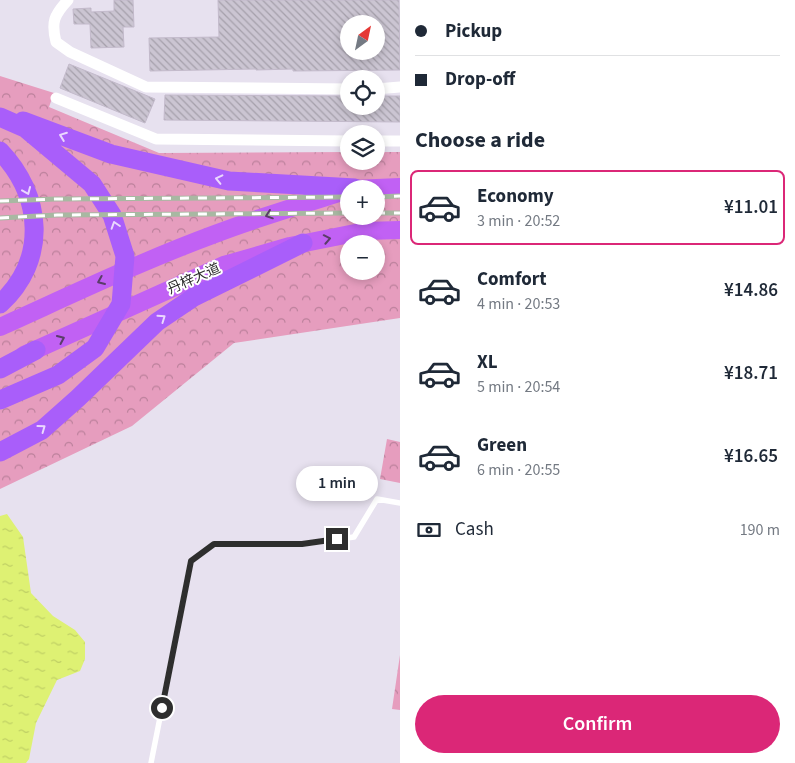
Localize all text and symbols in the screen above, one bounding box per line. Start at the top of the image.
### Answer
north arrow [340,15,385,60]
map controls [340,15,385,280]
text: Pickup [445,18,502,45]
text: Drop-off [445,66,515,93]
button: locate [340,70,385,115]
text: Choose a ride [415,124,545,156]
button: layers [340,125,385,170]
one-way arrow [59,132,68,142]
one-way arrow [215,174,224,184]
button: + [340,180,385,225]
text: Economy [477,183,554,210]
icon: car [417,185,462,230]
one-way arrow [20,186,31,195]
text: ¥11.01 [724,194,778,221]
one-way arrow [265,209,274,219]
text: 3 min · 20:52 [477,210,560,232]
one-way arrow [111,221,121,230]
one-way arrow [322,234,331,244]
button: − [340,235,385,280]
street label: 丹梓大道 [164,258,224,300]
text: Comfort [477,266,547,293]
icon: car [417,268,462,313]
one-way arrow [98,276,106,286]
text: ¥14.86 [724,277,778,304]
text: 4 min · 20:53 [477,293,560,315]
one-way arrow [156,315,166,324]
one-way arrow [56,335,65,346]
text: XL [477,349,498,376]
icon: car [417,351,462,396]
text: ¥18.71 [724,360,778,387]
text: 5 min · 20:54 [477,376,560,398]
one-way arrow [37,425,46,434]
text: Green [477,432,527,459]
icon: car [417,434,462,479]
text: ¥16.65 [724,443,778,470]
text: 6 min · 20:55 [477,459,560,481]
callout: 1 min [296,466,378,502]
text: 1 min [318,472,356,494]
icon: cash [415,516,443,544]
text: Cash [455,516,494,543]
text: 190 m [740,519,780,541]
route end [326,528,348,550]
button: Confirm [415,695,780,753]
route start [151,697,173,719]

